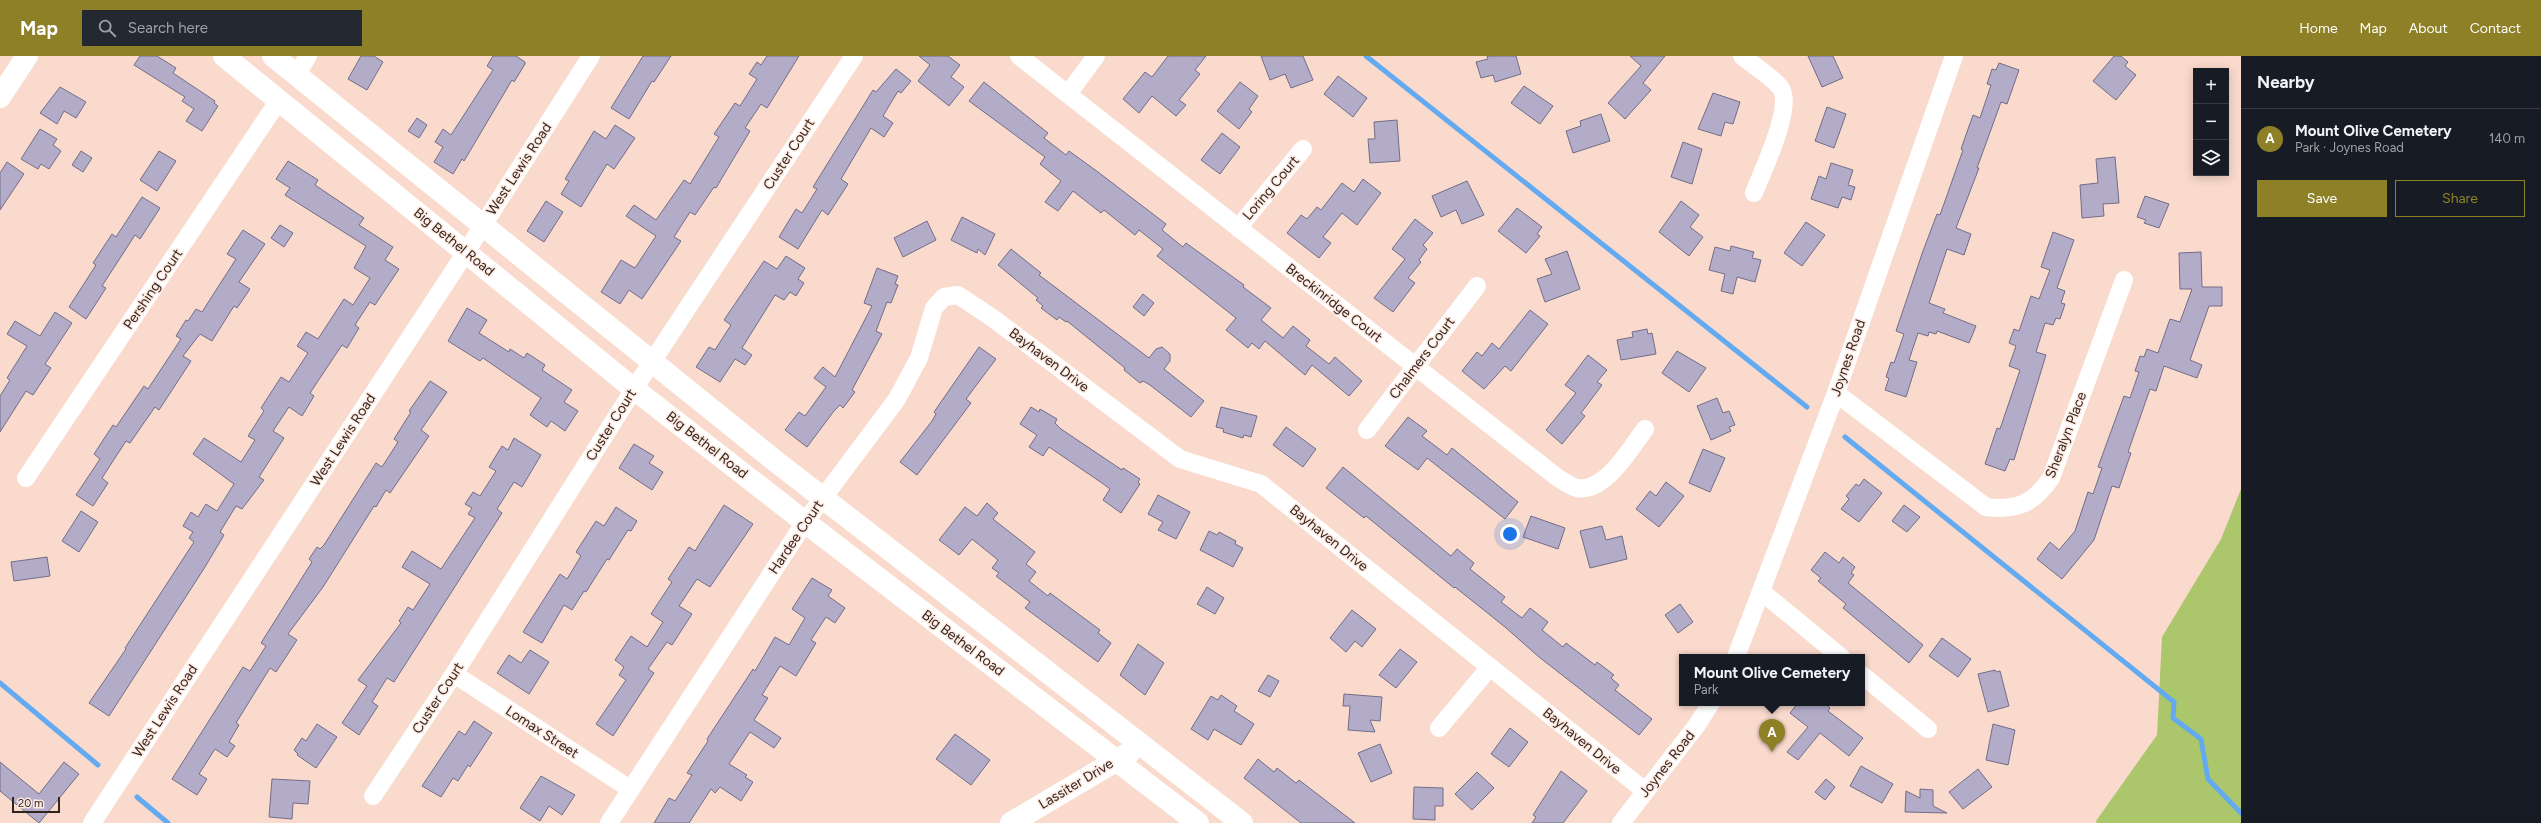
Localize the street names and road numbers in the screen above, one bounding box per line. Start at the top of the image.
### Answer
street label: Custer Court [760,115,818,193]
street label: West Lewis Road [483,120,555,218]
street label: Loring Court [1239,152,1303,224]
street label: Big Bethel Road [410,204,498,280]
street label: Pershing Court [120,246,186,332]
street label: Breckinridge Court [1282,260,1386,346]
street label: Chalmers Court [1386,314,1458,402]
street label: Joynes Road [1827,317,1869,399]
street label: Bayhaven Drive [1005,324,1093,396]
street label: Custer Court [582,386,640,464]
street label: Sheralyn Place [2042,389,2090,481]
street label: West Lewis Road [307,391,379,489]
street label: Big Bethel Road [663,408,751,482]
street label: Hardee Court [765,497,827,577]
street label: Bayhaven Drive [1286,501,1372,575]
street label: Big Bethel Road [918,606,1008,680]
street label: Custer Court [409,659,467,737]
street label: West Lewis Road [129,662,201,760]
street label: Lomax Street [502,702,582,762]
street label: Bayhaven Drive [1539,704,1625,778]
street label: Joynes Road [1636,727,1698,801]
street label: Lassiter Drive [1036,755,1117,813]

